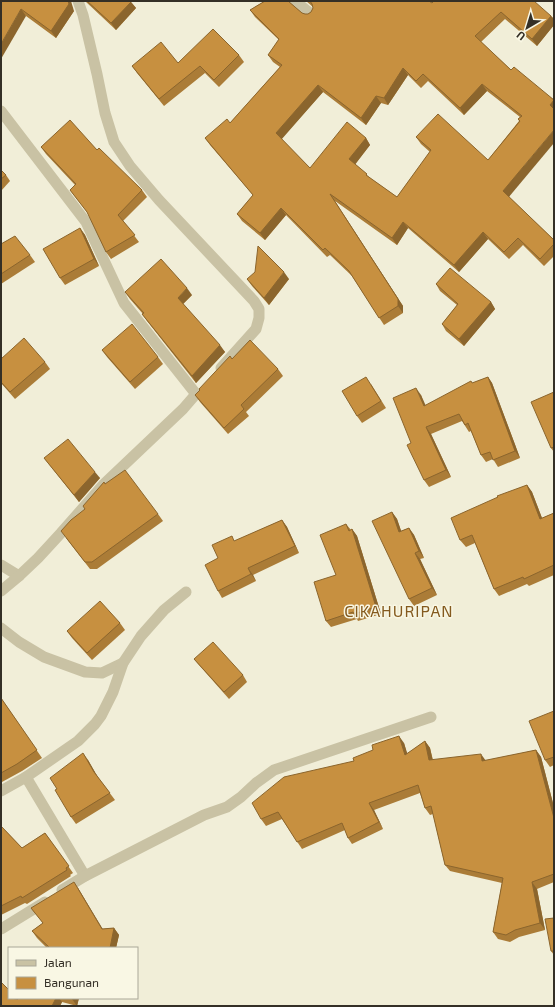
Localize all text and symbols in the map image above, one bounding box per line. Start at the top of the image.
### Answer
north arrow [507,8,547,48]
text: U [514,29,528,44]
district label: CIKAHURIPAN [344,601,454,620]
legend [8,947,138,999]
text: Jalan [44,955,72,969]
text: Bangunan [44,975,99,989]

